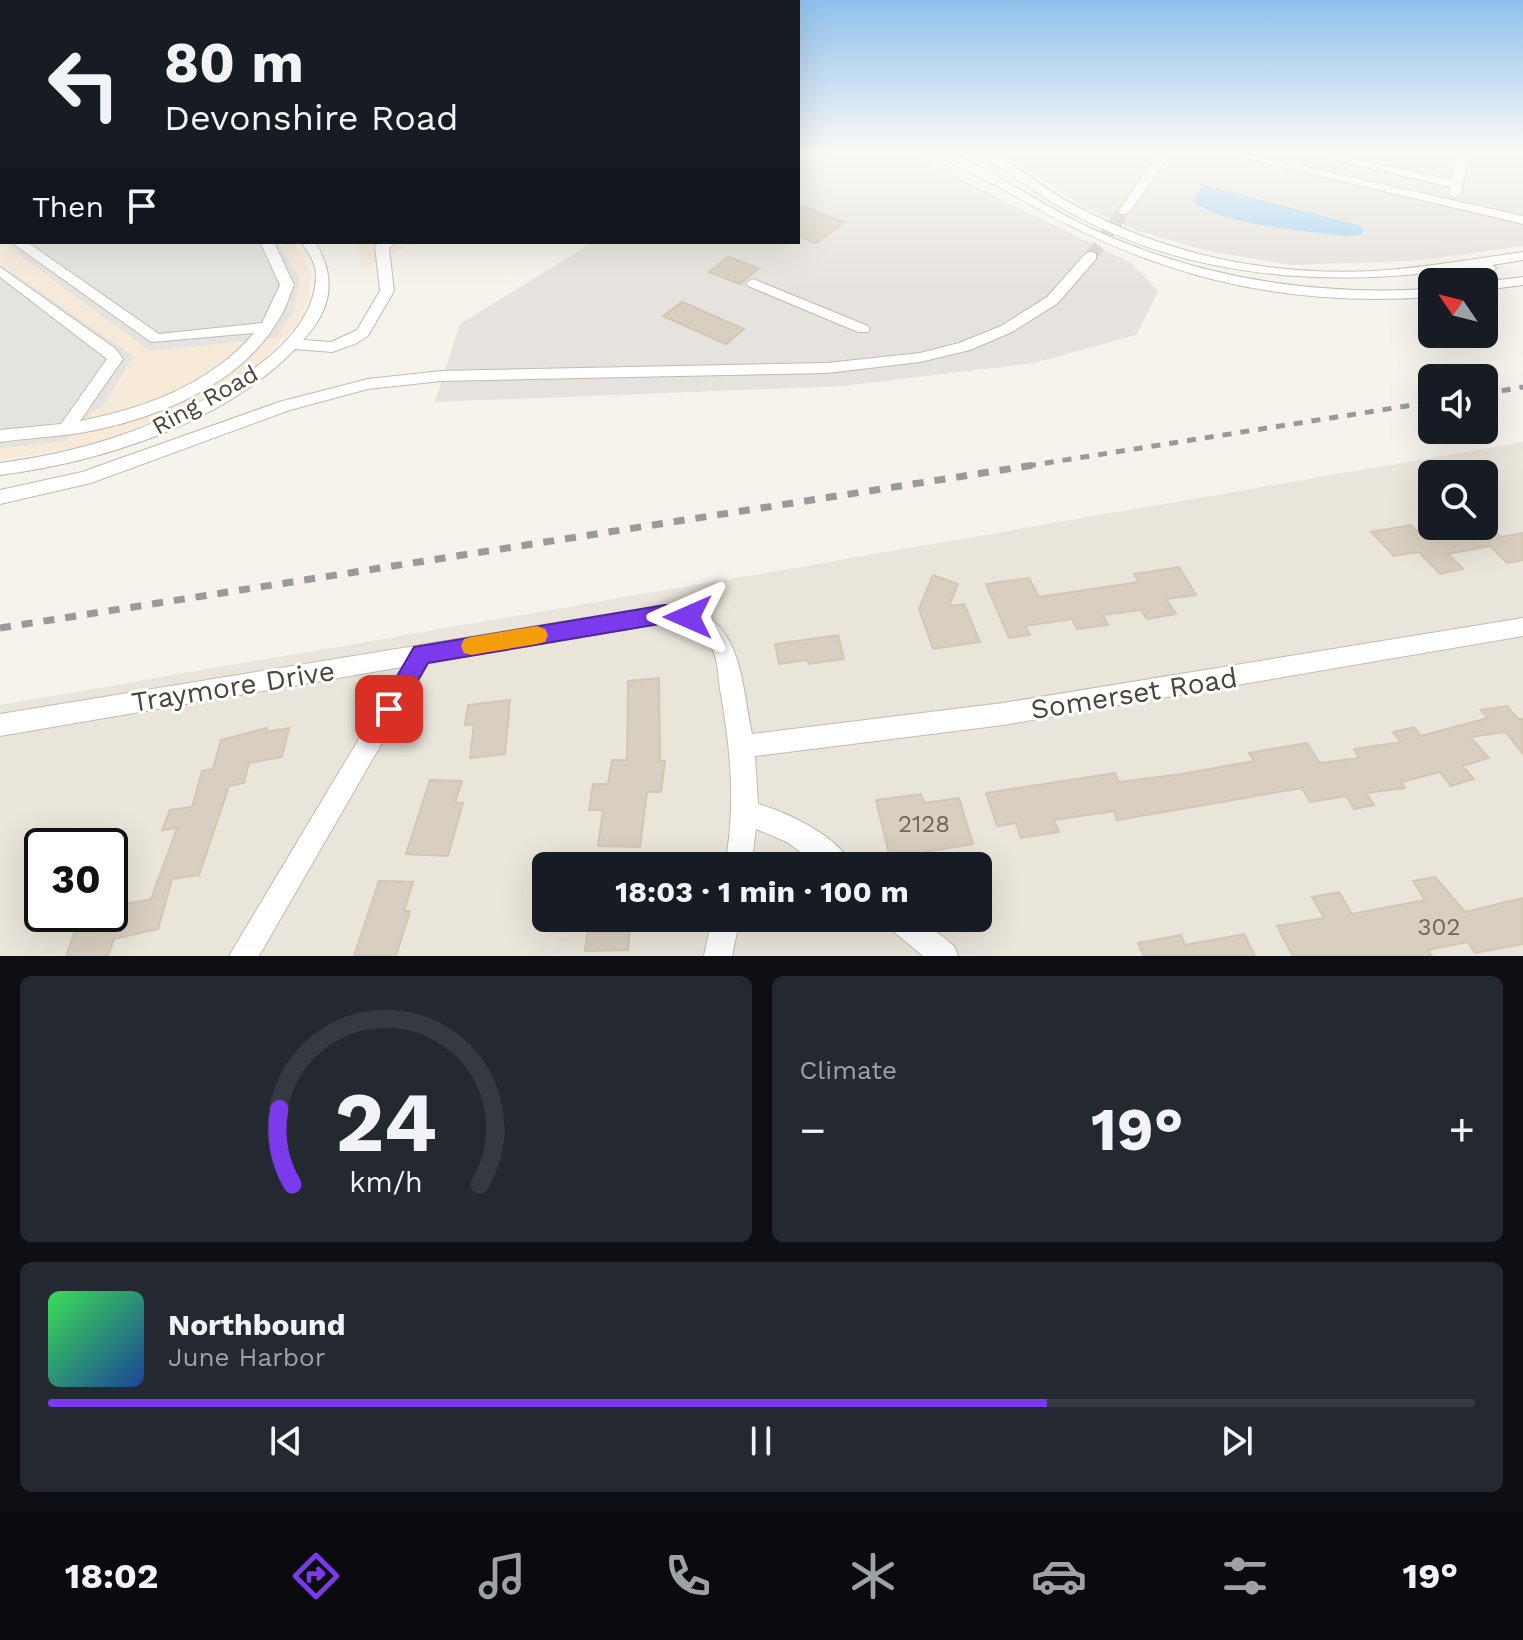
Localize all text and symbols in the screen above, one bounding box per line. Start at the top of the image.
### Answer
text: 80 m [164,30,304,96]
icon: left [32,32,136,136]
text: Devonshire Road [164,97,459,139]
icon: arrive [120,184,164,228]
text: Then [32,189,104,224]
north arrow [1418,268,1498,348]
map controls [1418,268,1498,540]
street label: Ring Road [147,359,263,441]
button: sound [1418,364,1498,444]
button: search [1418,460,1498,540]
position arrow [646,575,730,659]
street label: Traymore Drive [129,654,337,719]
street label: Somerset Road [1029,661,1240,726]
pin [355,675,423,743]
icon: arrive [367,687,411,731]
house number: 2128 [898,810,950,838]
speed limit sign: 30 [24,828,128,932]
text: 18:03 · 1 min · 100 m [615,874,909,909]
house number: 302 [1418,913,1460,941]
text: Climate [800,1055,897,1085]
text: 24 [335,1074,437,1171]
text: 19° [1091,1094,1184,1165]
text: − [800,1104,826,1156]
text: + [1448,1104,1475,1156]
text: km/h [349,1165,423,1199]
text: Northbound [168,1307,345,1342]
text: June Harbor [168,1342,325,1372]
icon: previous [264,1419,308,1463]
icon: pause [739,1419,783,1463]
icon: next [1215,1419,1259,1463]
icon: directions [288,1548,344,1604]
icon: music [474,1548,530,1604]
icon: phone [660,1548,716,1604]
icon: climate [845,1548,901,1604]
icon: car [1031,1548,1087,1604]
icon: filters [1217,1548,1273,1604]
text: 18:02 [65,1555,158,1597]
text: 19° [1403,1555,1458,1597]

